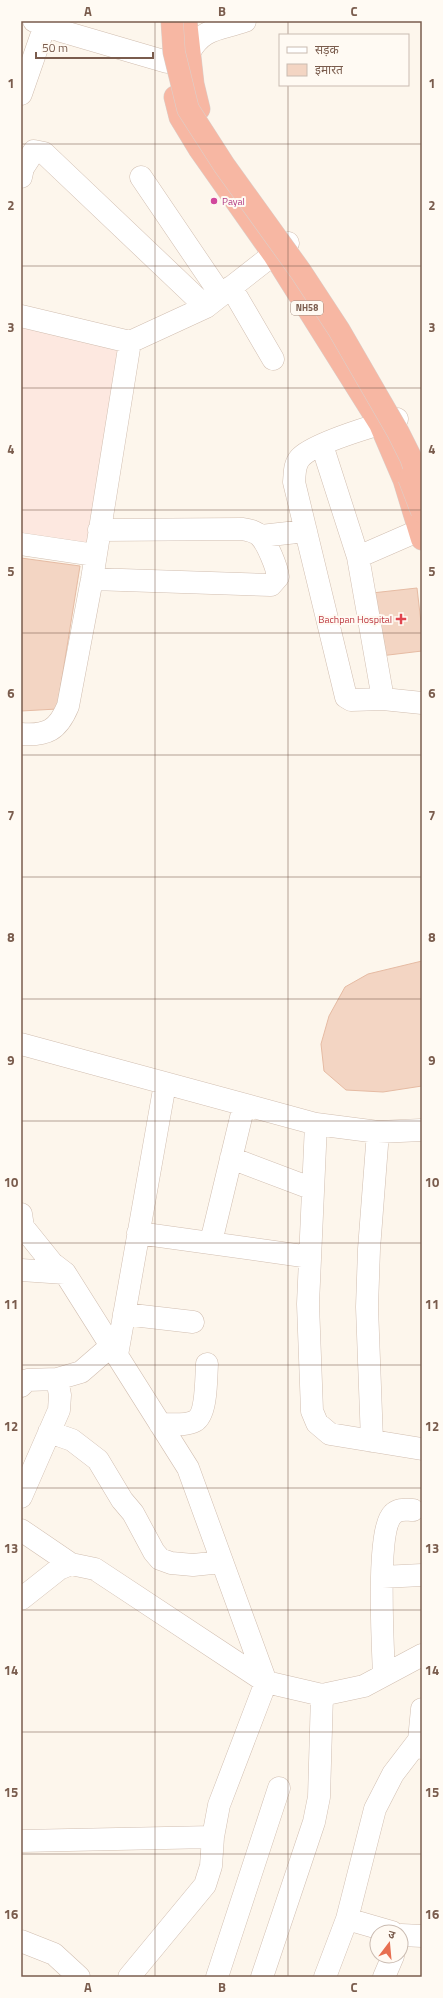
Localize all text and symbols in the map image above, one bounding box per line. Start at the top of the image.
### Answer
text: A [84,1,92,21]
text: B [218,1,226,21]
text: C [350,1,358,21]
scale bar [36,34,153,60]
legend [279,34,409,86]
text: 50 m [42,38,68,57]
text: सड़क [315,40,340,59]
text: इमारत [315,60,344,79]
text: 1 [7,73,15,93]
text: 1 [428,73,436,93]
place label: Payal [222,194,245,209]
text: 2 [7,195,15,215]
text: 2 [428,195,436,215]
marker: Payal [209,196,219,206]
road number: NH58 [291,301,323,315]
text: 3 [7,317,15,337]
text: 3 [428,317,436,337]
text: 4 [7,439,15,459]
text: 4 [428,439,436,459]
text: 5 [7,561,15,581]
text: 5 [428,561,436,581]
place label: Bachpan Hospital [318,612,392,627]
marker: Bachpan Hospital [395,613,407,625]
text: 6 [7,683,15,703]
text: 6 [428,683,436,703]
text: 7 [7,805,15,825]
text: 7 [428,805,436,825]
text: 8 [7,927,15,947]
text: 8 [428,927,436,947]
text: 9 [7,1050,15,1070]
text: 9 [428,1050,436,1070]
text: 10 [4,1172,18,1192]
text: 10 [425,1172,439,1192]
text: 11 [4,1294,18,1314]
text: 11 [425,1294,439,1314]
text: 12 [4,1416,18,1436]
text: 12 [425,1416,439,1436]
text: 13 [4,1538,18,1558]
text: 13 [425,1538,439,1558]
text: 14 [4,1660,18,1680]
text: 14 [425,1660,439,1680]
text: 15 [4,1782,18,1802]
text: 15 [425,1782,439,1802]
text: 16 [4,1904,18,1924]
text: 16 [425,1904,439,1924]
north arrow [369,1924,409,1964]
text: उ [386,1926,398,1943]
text: A [84,1977,92,1997]
text: B [218,1977,226,1997]
text: C [350,1977,358,1997]

